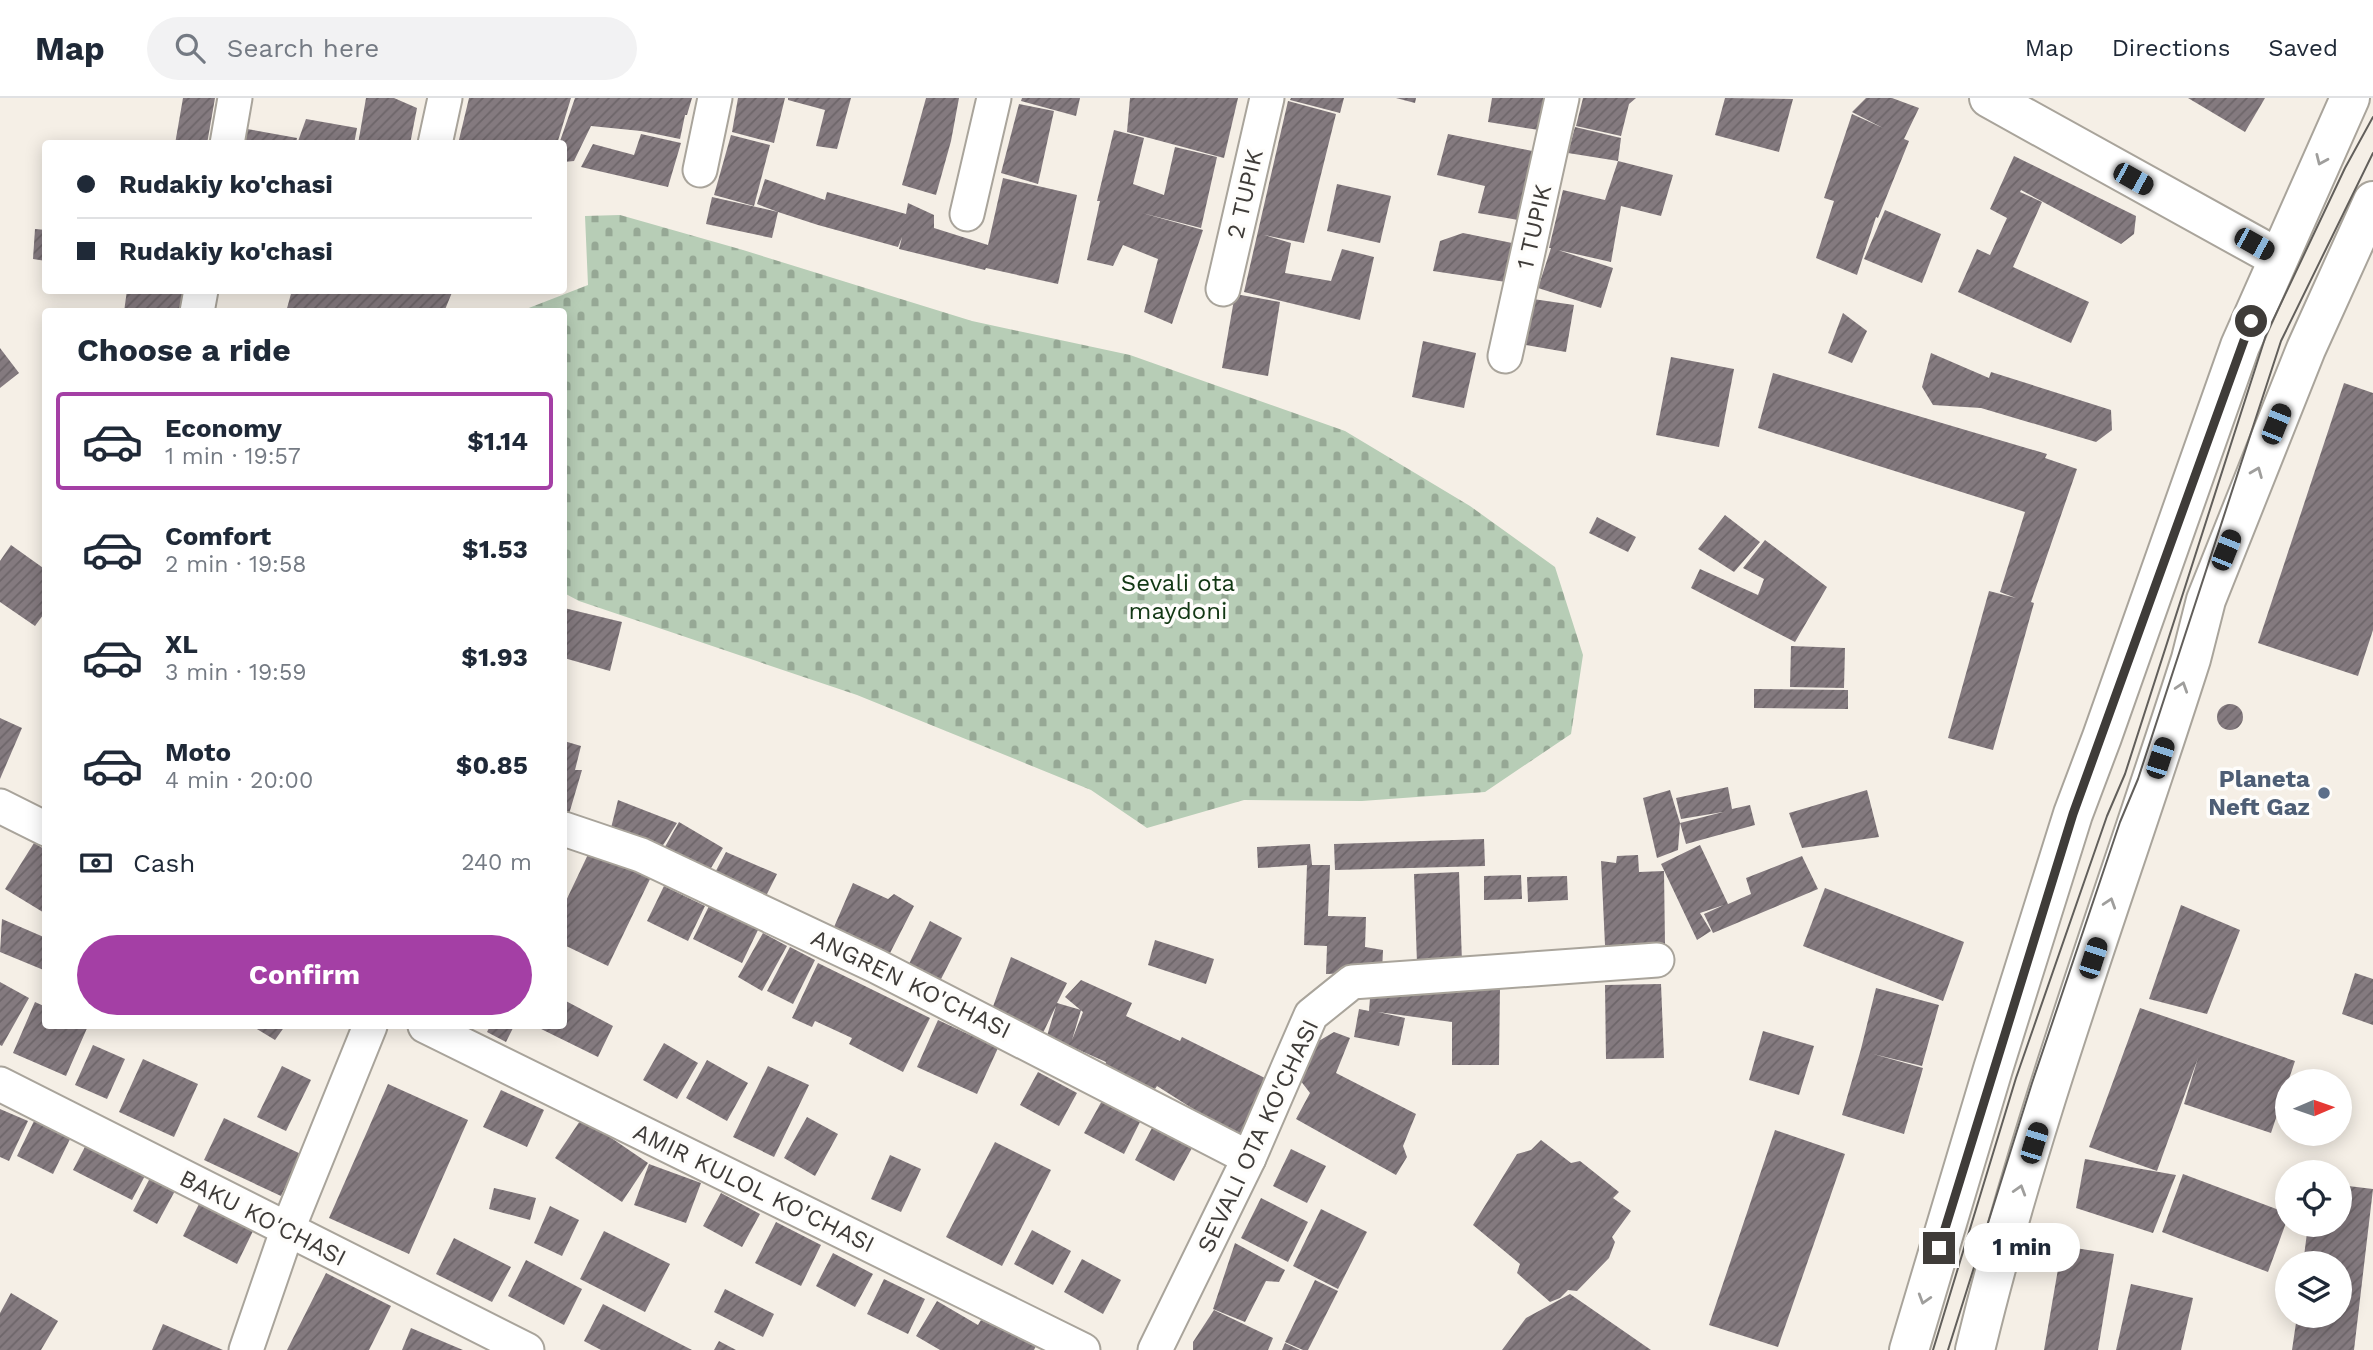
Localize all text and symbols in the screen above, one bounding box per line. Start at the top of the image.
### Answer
search box [147,17,637,80]
text: Map [35,29,105,68]
icon: search [171,29,209,67]
text: Search here [227,33,379,63]
text: Map [2025,34,2074,62]
text: Directions [2112,34,2230,62]
text: Saved [2268,34,2338,62]
street label: 2 TUPIK [1221,147,1269,241]
one-way arrow [2315,153,2329,165]
car [2110,160,2157,198]
text: Rudakiy ko'chasi [119,169,333,199]
street label: 1 TUPIK [1511,182,1557,272]
car [2231,225,2278,263]
text: Rudakiy ko'chasi [119,236,333,266]
route start [2235,305,2267,337]
text: Choose a ride [77,331,291,369]
car [2259,401,2294,447]
icon: car [81,410,144,473]
text: Economy [165,413,282,443]
text: $1.14 [467,426,528,456]
text: 1 min · 19:57 [165,443,301,470]
one-way arrow [2248,467,2262,479]
icon: car [81,518,144,581]
text: Comfort [165,521,271,551]
car [2209,527,2244,573]
text: $1.53 [462,534,528,564]
text: 2 min · 19:58 [165,551,306,578]
park label: Sevali ota maydoni [1121,569,1235,625]
icon: car [81,626,144,689]
text: XL [165,629,198,659]
text: $1.93 [461,642,528,672]
text: 3 min · 19:59 [165,659,307,686]
one-way arrow [2174,681,2188,694]
icon: car [81,734,144,797]
car [2144,735,2177,781]
text: Moto [165,737,231,767]
text: $0.85 [456,750,528,780]
place label: Planeta Neft Gaz [2208,765,2310,821]
text: 4 min · 20:00 [165,767,313,794]
marker: Planeta Neft Gaz [2316,785,2332,801]
icon: cash [77,844,115,882]
text: Cash [133,848,195,878]
text: 240 m [461,849,532,876]
one-way arrow [2102,897,2117,909]
street label: ANGREN KO'CHASI [807,923,1015,1045]
button: Confirm [77,935,532,1015]
car [2077,935,2110,981]
street label: SEVALI OTA KO'CHASI [1192,1015,1324,1257]
north arrow [2275,1069,2352,1146]
map controls [2275,1069,2352,1328]
street label: AMIR KULOL KO'CHASI [629,1117,879,1259]
car [2018,1120,2051,1166]
button: locate [2275,1160,2352,1237]
street label: BAKU KO'CHASI [175,1164,351,1272]
one-way arrow [2011,1184,2026,1196]
callout: 1 min [1964,1224,2079,1272]
route end [1923,1232,1955,1264]
text: 1 min [1992,1234,2052,1261]
button: layers [2275,1251,2352,1328]
one-way arrow [1917,1293,1932,1305]

